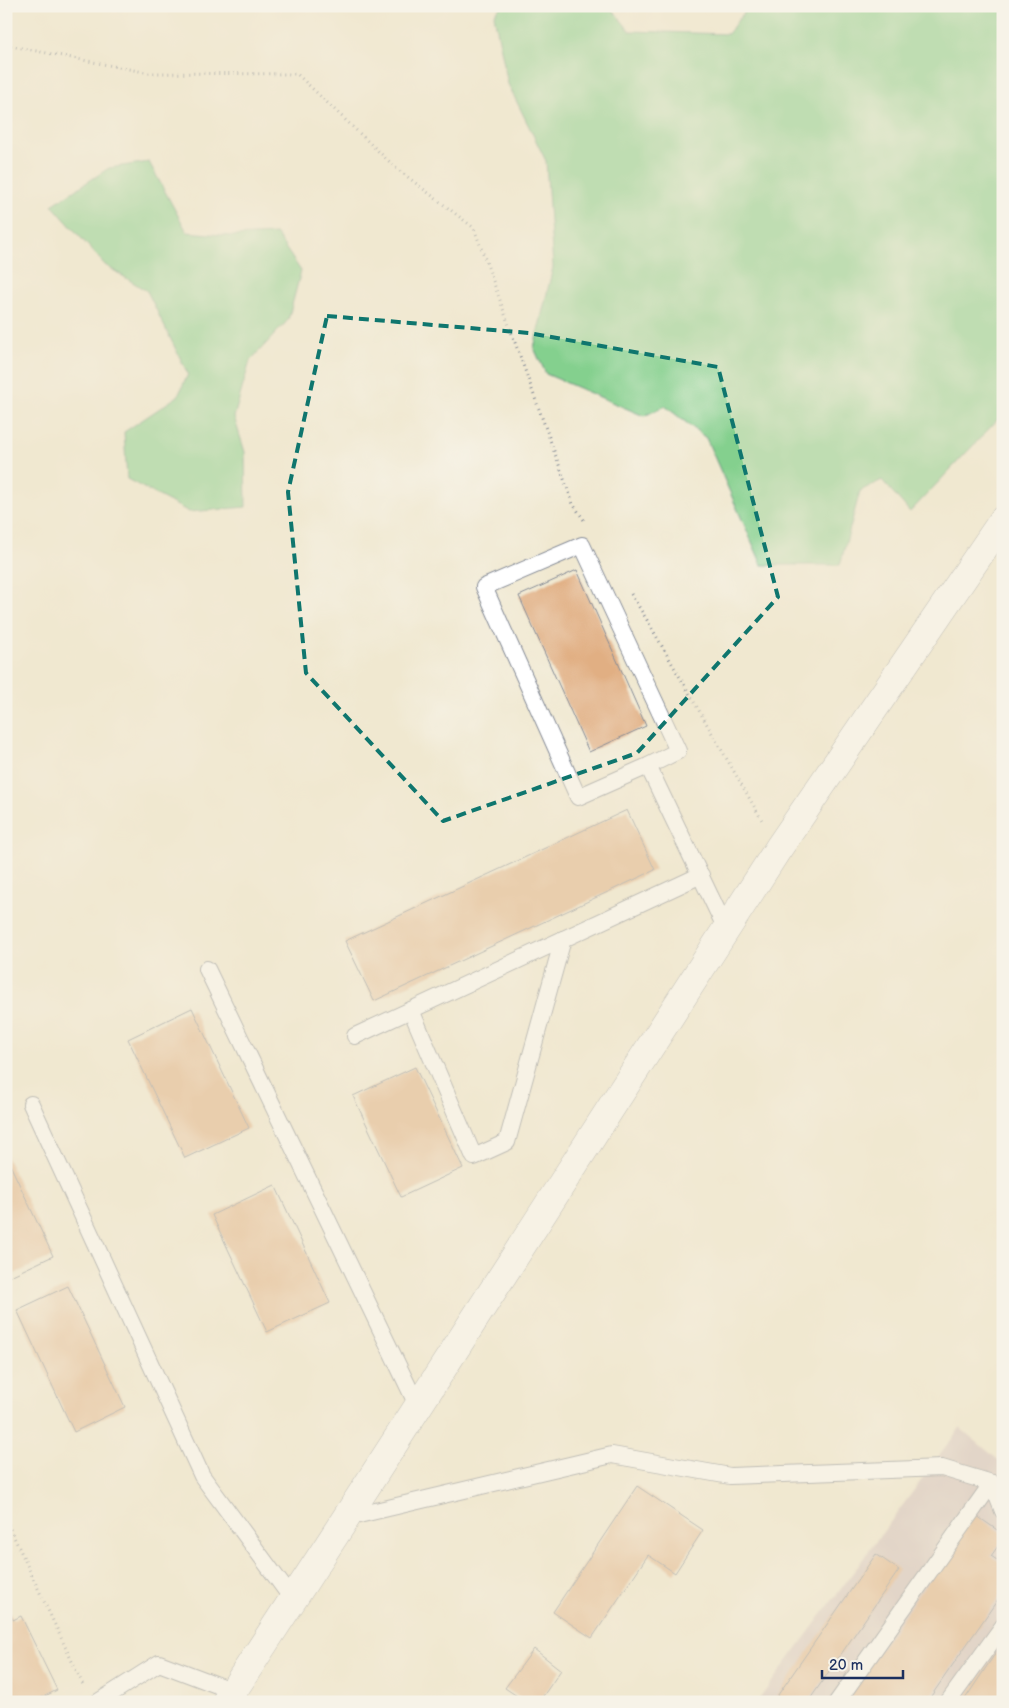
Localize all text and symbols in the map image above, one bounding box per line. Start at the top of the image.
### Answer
scale bar [822,1648,903,1680]
text: 20 m [829,1656,863,1675]

